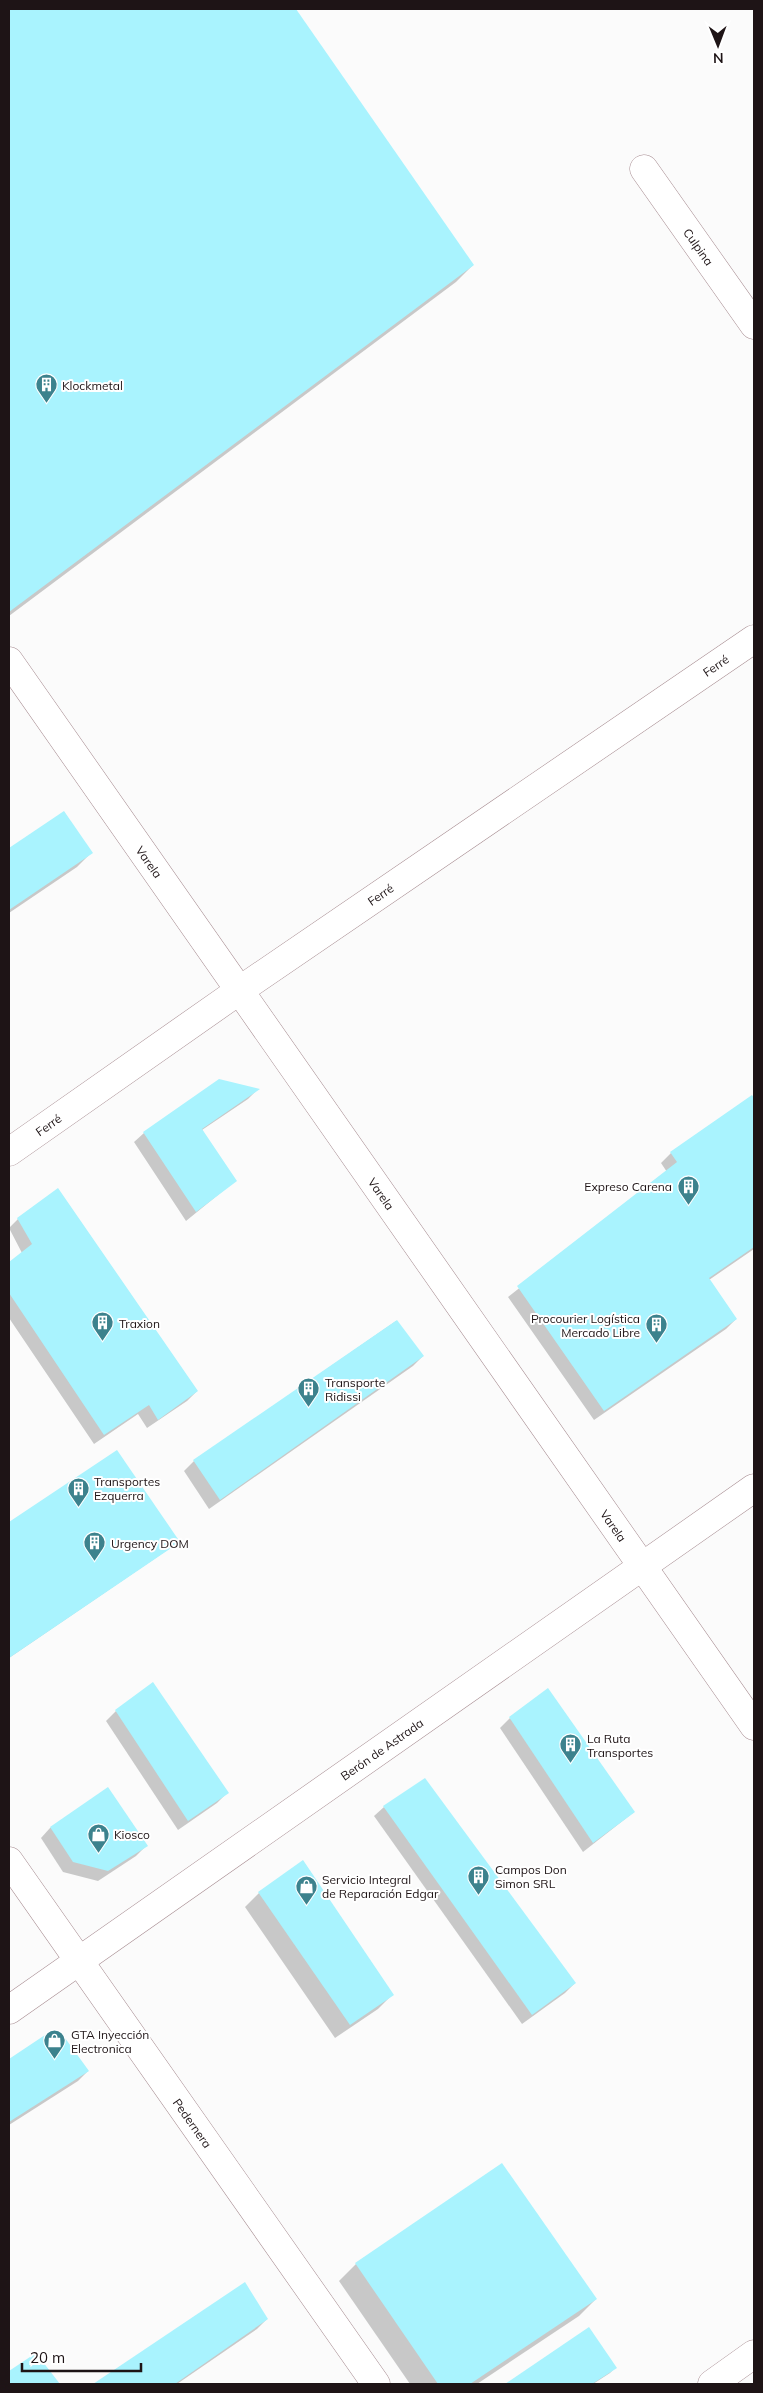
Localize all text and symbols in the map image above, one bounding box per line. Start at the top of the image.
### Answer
north arrow [693,20,743,70]
text: N [713,49,724,67]
street label: Culpina [680,225,717,268]
building icon: Klockmetal [34,373,58,404]
place label: Klockmetal [62,378,123,393]
street label: Ferré [700,651,731,679]
street label: Varela [133,843,166,881]
street label: Ferré [364,880,396,908]
street label: Ferré [32,1110,64,1139]
building icon: Expreso Carena [676,1174,700,1205]
street label: Varela [365,1175,398,1213]
place label: Expreso Carena [584,1179,672,1194]
building icon: Traxion [91,1311,115,1342]
place label: Procourier Logística Mercado Libre [531,1311,640,1340]
building icon: Procourier Logística Mercado Libre [644,1313,668,1344]
place label: Traxion [119,1316,160,1331]
place label: Transporte Ridissi [325,1375,385,1404]
building icon: Transporte Ridissi [297,1377,321,1408]
place label: Transportes Ezquerra [94,1474,160,1503]
building icon: Transportes Ezquerra [66,1476,90,1507]
street label: Varela [597,1507,630,1544]
building icon: Urgency DOM [83,1531,107,1562]
place label: Urgency DOM [111,1536,189,1551]
street label: Berón de Astrada [337,1715,426,1783]
place label: La Ruta Transportes [587,1731,653,1760]
building icon: La Ruta Transportes [559,1733,583,1764]
shop icon: Kiosco [86,1822,110,1853]
place label: Kiosco [114,1827,150,1842]
place label: Campos Don Simon SRL [495,1862,567,1891]
building icon: Campos Don Simon SRL [467,1864,491,1895]
place label: Servicio Integral de Reparación Edgar [322,1872,439,1901]
shop icon: Servicio Integral de Reparación Edgar [294,1874,318,1905]
place label: GTA Inyección Electronica [71,2027,149,2056]
shop icon: GTA Inyección Electronica [43,2029,67,2060]
street label: Pedernera [170,2095,215,2151]
scale bar [22,2340,141,2372]
text: 20 m [30,2348,65,2367]

